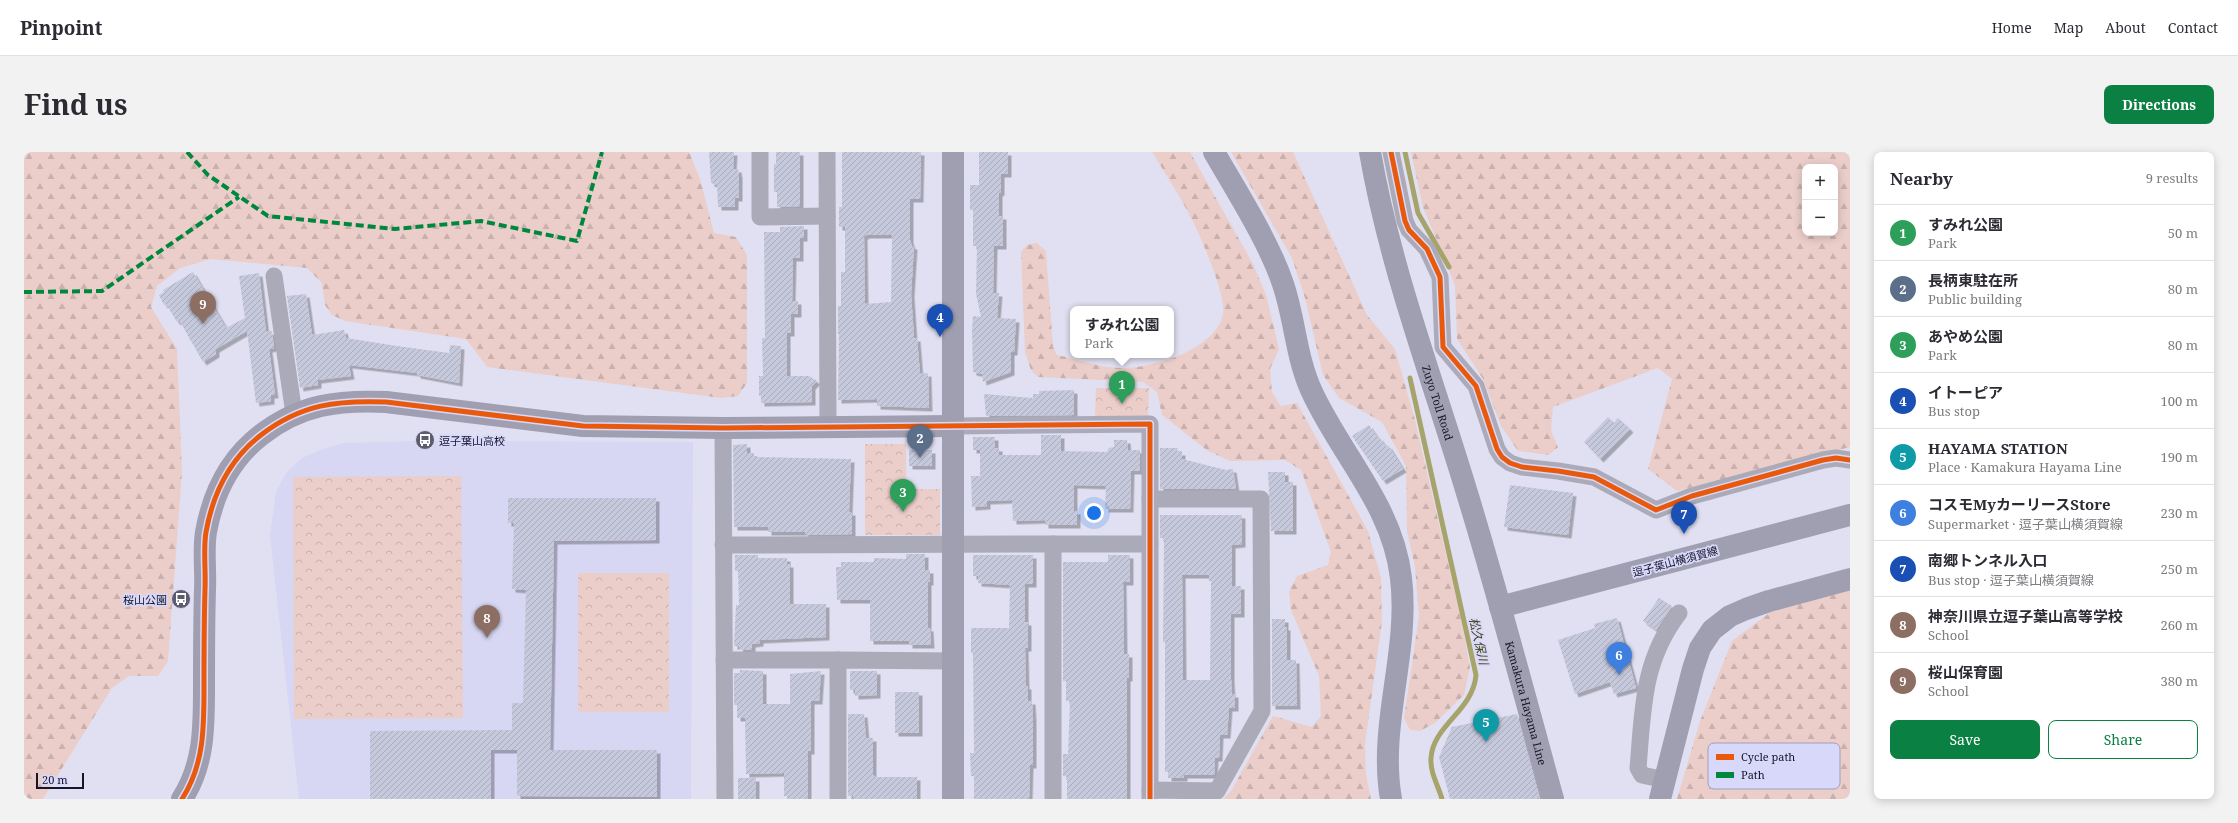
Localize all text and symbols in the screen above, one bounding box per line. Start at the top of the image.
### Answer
text: Pinpoint [20,15,102,41]
text: Home [1992,18,2032,37]
text: Map [2054,18,2083,37]
text: About [2105,18,2146,37]
text: Contact [2168,18,2218,37]
text: Find us [24,85,128,123]
button: Directions [2104,85,2214,124]
map controls [1802,164,1838,236]
button: + [1802,164,1838,200]
text: Nearby [1890,167,1953,190]
text: 9 results [2146,169,2198,187]
button: − [1802,200,1838,236]
text: すみれ公園 [1928,214,2003,234]
text: 1 [1899,224,1907,242]
text: 50 m [2168,224,2198,242]
text: Park [1928,234,1957,252]
text: 長柄東駐在所 [1928,270,2018,290]
text: 2 [1899,280,1907,298]
text: 80 m [2168,280,2198,298]
text: Public building [1928,290,2022,308]
pin: 9 [190,291,216,324]
pin: 4 [927,304,953,337]
popup [1070,306,1174,358]
text: すみれ公園 [1084,314,1160,334]
text: あやめ公園 [1928,326,2003,346]
text: Park [1084,334,1113,352]
text: 3 [1899,336,1907,354]
text: 80 m [2168,336,2198,354]
text: Park [1928,346,1957,364]
street label: Zuyo Toll Road [1419,363,1458,442]
pin: 1 [1109,371,1135,404]
text: イトーピア [1928,382,2003,402]
text: 4 [1899,392,1907,410]
text: 100 m [2161,392,2198,410]
text: Bus stop [1928,402,1980,420]
pin: 2 [907,425,933,458]
bus stop icon: 逗子葉山高校 [414,429,436,451]
place label: 逗子葉山高校 [439,433,505,448]
text: HAYAMA STATION [1928,438,2068,458]
text: 5 [1899,448,1907,466]
text: 190 m [2161,448,2198,466]
text: Place · Kamakura Hayama Line [1928,458,2122,476]
pin: 3 [890,479,916,512]
text: コスモMyカーリースStore [1928,494,2111,514]
pin: 7 [1671,501,1697,534]
your location [1084,503,1104,523]
text: 6 [1899,504,1907,522]
text: 230 m [2161,504,2198,522]
text: Supermarket · 逗子葉山横須賀線 [1928,515,2123,533]
street label: 逗子葉山横須賀線 [1631,542,1719,580]
text: 南郷トンネル入口 [1928,550,2048,570]
text: 7 [1899,560,1907,578]
text: 250 m [2161,560,2198,578]
text: Bus stop · 逗子葉山横須賀線 [1928,571,2094,589]
bus stop icon: 桜山公園 [170,588,192,610]
place label: 桜山公園 [123,592,167,607]
pin: 8 [474,605,500,638]
text: 神奈川県立逗子葉山高等学校 [1928,606,2123,626]
water label: 松久保川 [1465,616,1493,668]
text: 8 [1899,616,1907,634]
text: 260 m [2161,616,2198,634]
text: School [1928,626,1969,644]
street label: Kamakura Hayama Line [1503,639,1551,767]
pin: 6 [1606,642,1632,675]
text: 桜山保育園 [1928,662,2003,682]
text: 9 [1899,672,1907,690]
text: 380 m [2161,672,2198,690]
text: School [1928,682,1969,700]
pin: 5 [1473,709,1499,742]
button: Save [1890,720,2040,759]
button: Share [2048,720,2198,759]
legend [1708,743,1840,789]
text: Cycle path [1741,749,1795,764]
text: Path [1741,767,1765,782]
scale bar [36,771,84,790]
text: 20 m [42,772,68,787]

